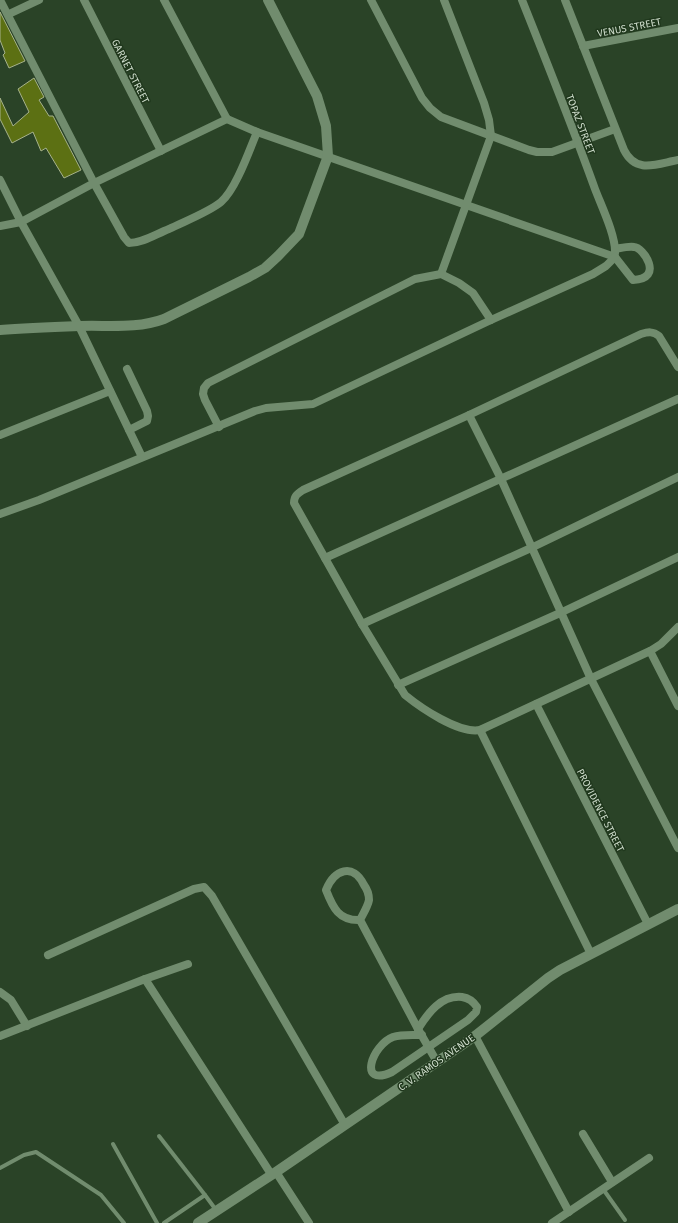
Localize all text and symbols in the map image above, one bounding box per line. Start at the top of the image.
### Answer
street label: VENUS STREET [596,16,663,40]
street label: GARNET STREET [109,37,152,106]
street label: TOPAZ STREET [563,93,597,157]
street label: PROVIDENCE STREET [574,767,627,855]
street label: C. V. RAMOS AVENUE [396,1032,477,1094]

